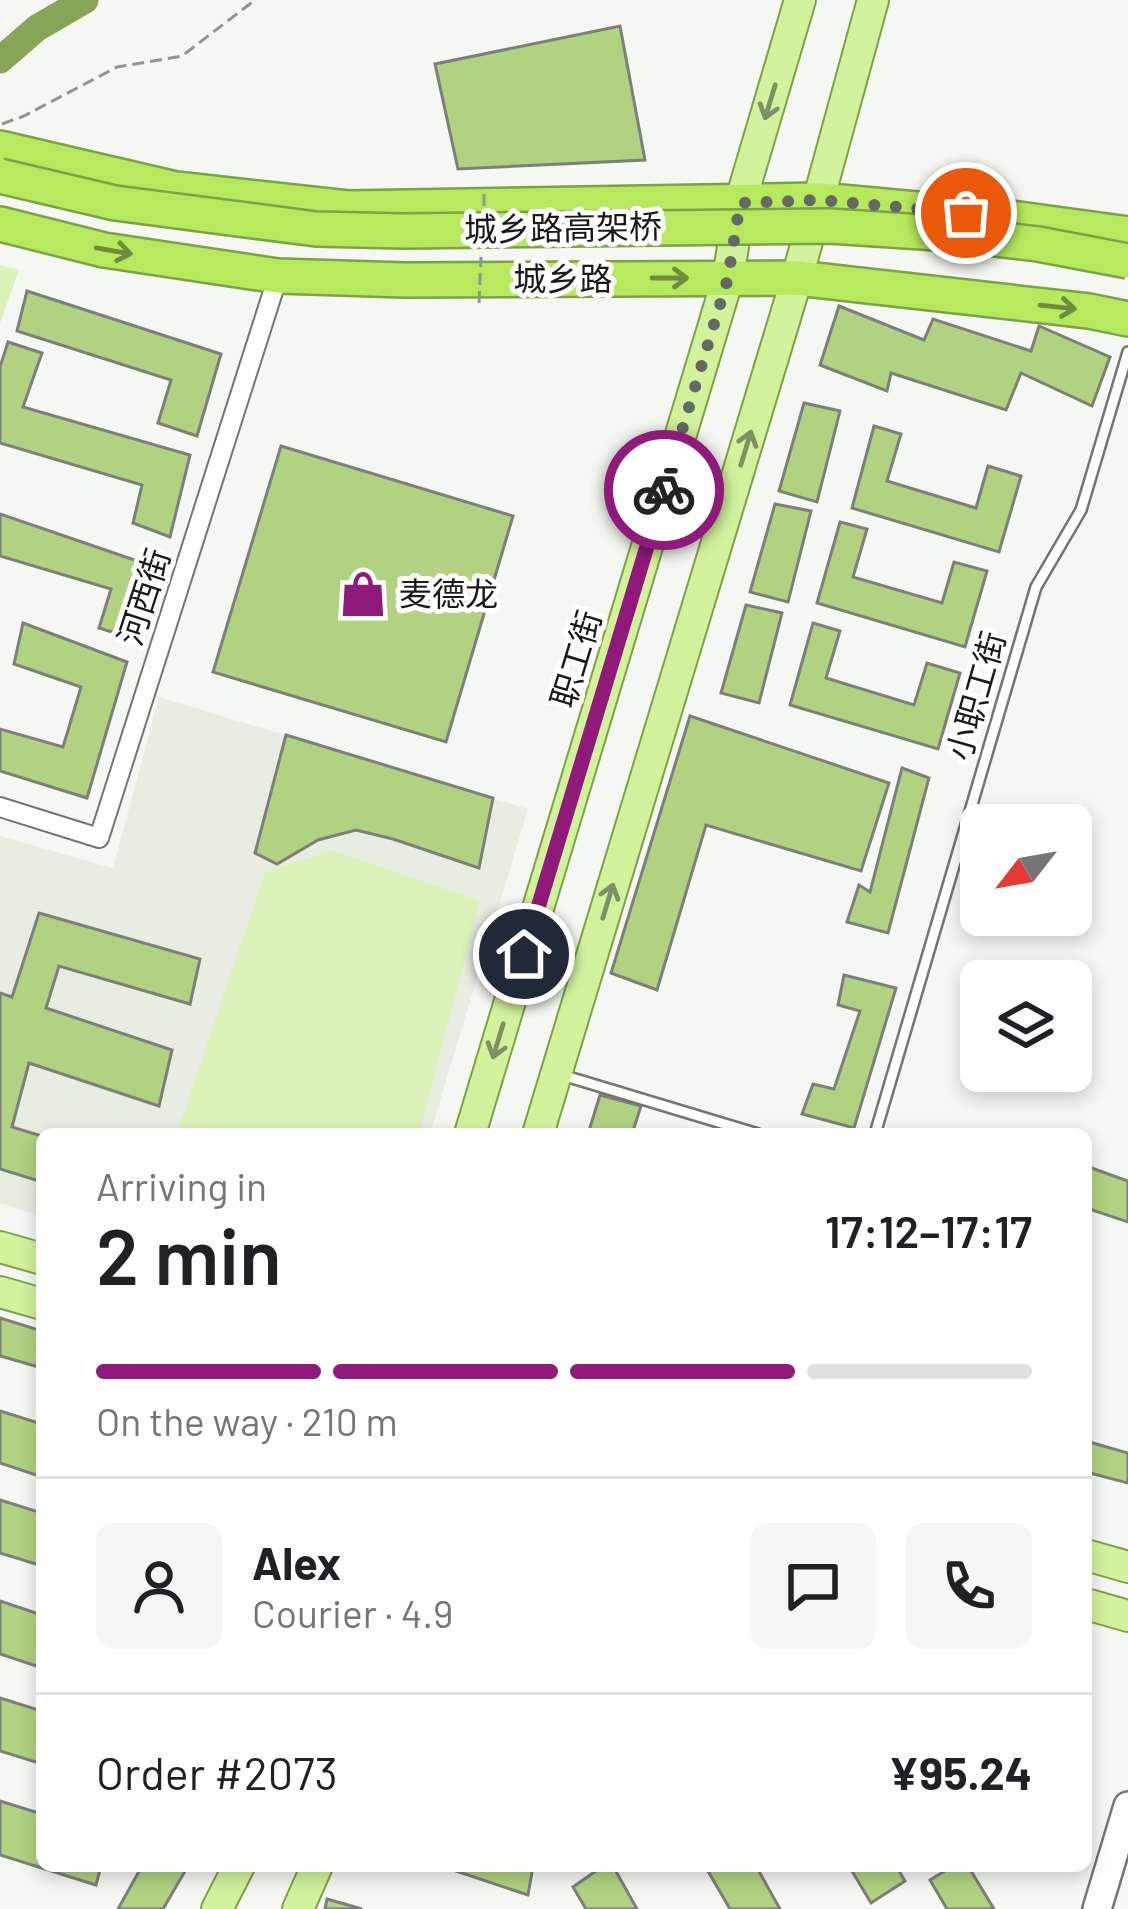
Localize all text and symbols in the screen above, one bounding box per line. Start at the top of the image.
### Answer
one-way arrow [758,82,780,120]
pin [915,162,1017,264]
icon: bag [933,180,999,246]
street label: 城乡路高架桥 [464,205,662,249]
one-way arrow [93,241,132,264]
street label: 城乡路 [514,258,613,298]
one-way arrow [650,267,689,289]
one-way arrow [1038,297,1077,319]
courier [604,430,724,550]
one-way arrow [736,430,758,468]
icon: bike [631,457,697,523]
street label: 河西街 [109,543,177,650]
shop icon: 麦德龙 [338,569,388,619]
place label: 麦德龙 [399,573,498,613]
street label: 职工街 [541,606,609,712]
street label: 小职工街 [938,627,1012,765]
north arrow [960,804,1092,936]
map controls [960,804,1092,1092]
one-way arrow [598,883,620,921]
pin [473,903,575,1005]
icon: home [491,921,557,987]
button: layers [960,960,1092,1092]
one-way arrow [486,1021,508,1059]
text: Arriving in [96,1162,267,1209]
text: 17:12–17:17 [825,1203,1032,1257]
text: 2 min [96,1207,282,1301]
text: On the way · 210 m [96,1397,398,1444]
button: person [96,1523,222,1649]
button: chat [750,1523,876,1649]
button: phone [906,1523,1032,1649]
text: Alex [252,1535,341,1589]
text: Courier · 4.9 [252,1589,453,1636]
text: Order #2073 [96,1745,338,1799]
text: ¥95.24 [888,1745,1032,1799]

